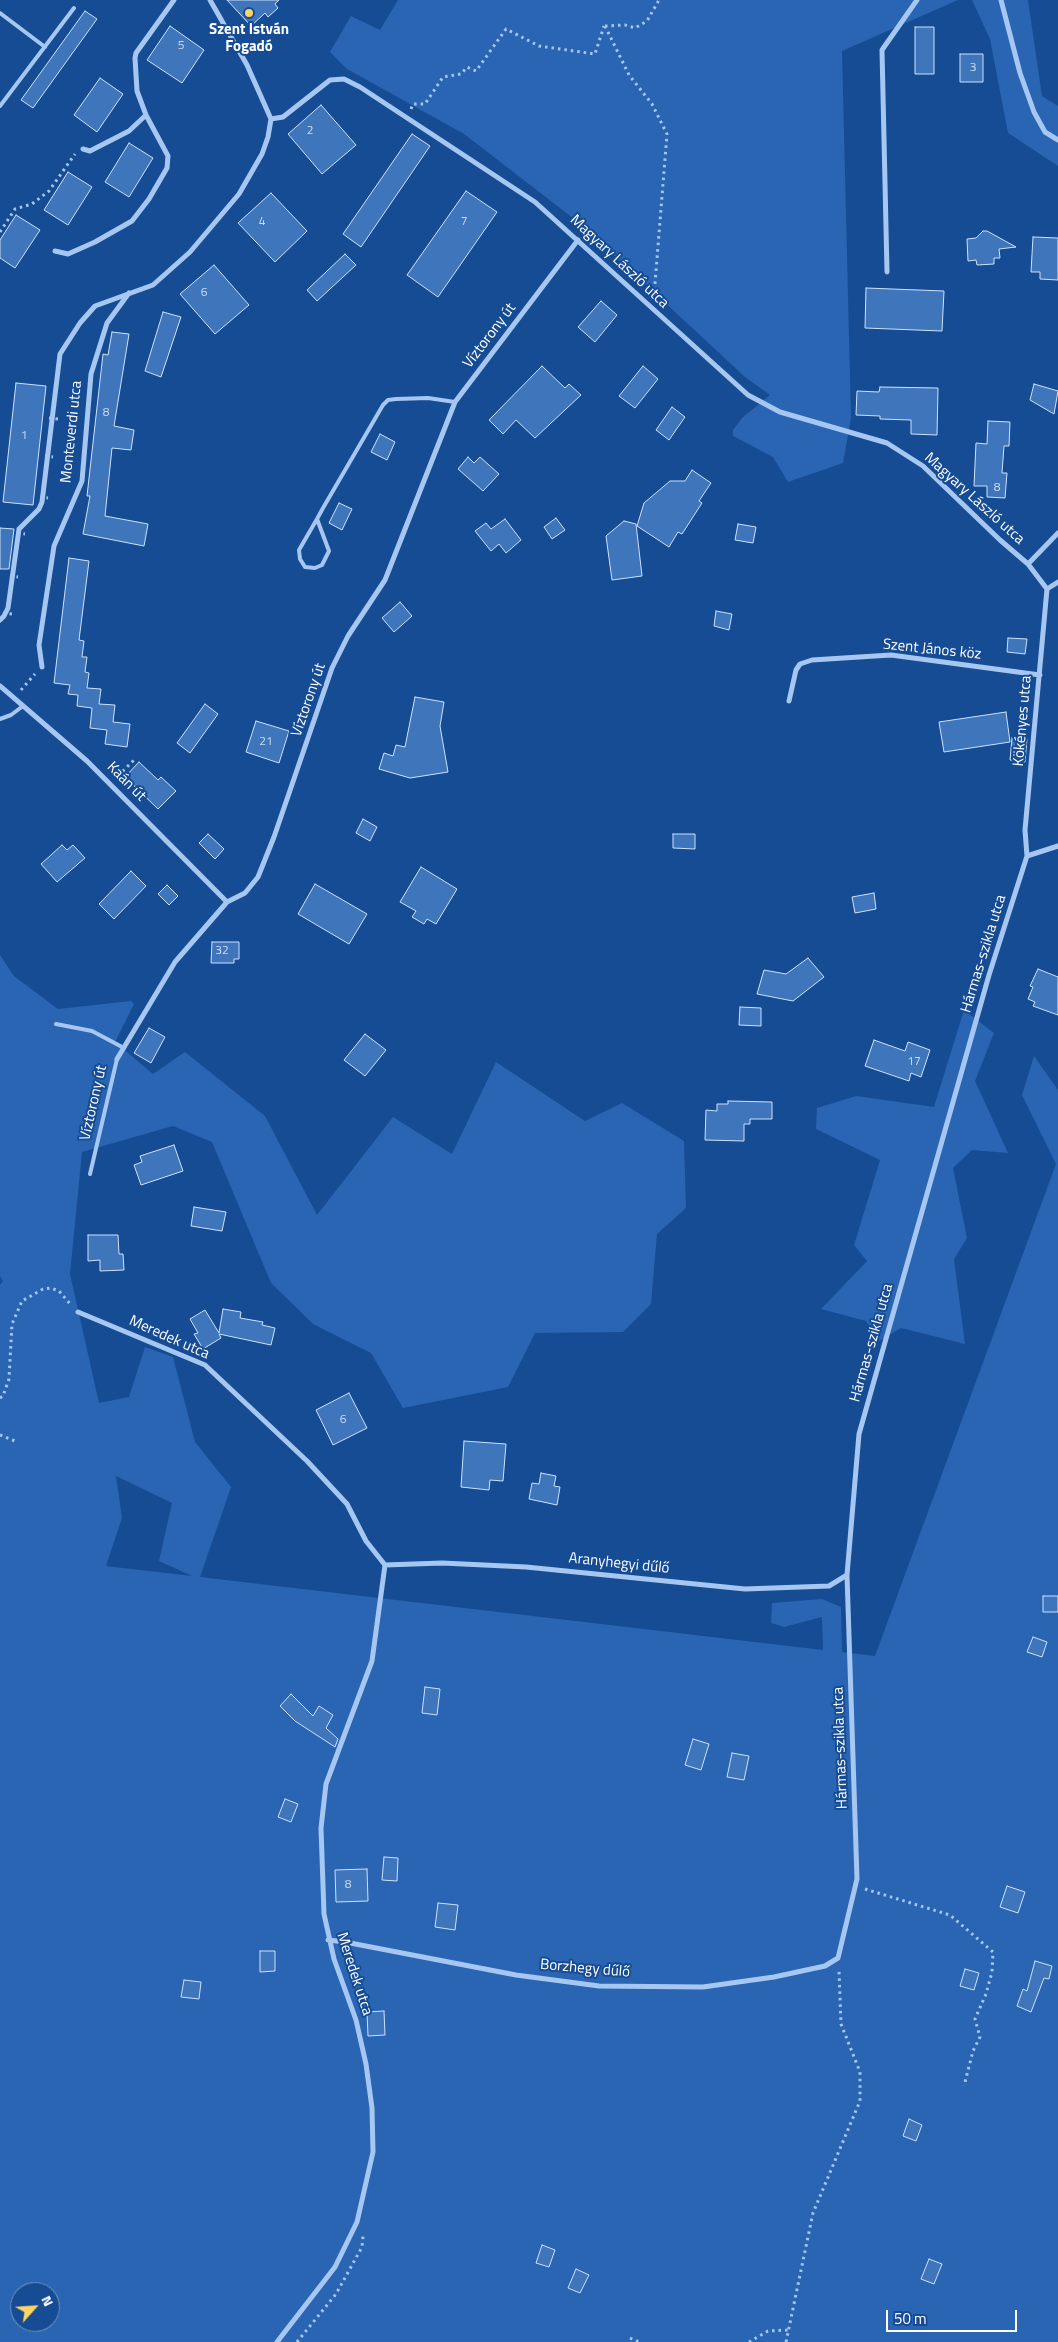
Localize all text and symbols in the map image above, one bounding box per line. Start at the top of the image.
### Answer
marker: Szent István Fogadó [243,7,255,19]
place label: Szent István Fogadó [209,21,289,56]
house number: 5 [178,39,184,53]
house number: 3 [970,61,976,75]
house number: 2 [307,124,313,138]
street label: Magyary László utca [566,212,672,312]
house number: 4 [259,215,265,229]
house number: 7 [461,215,467,229]
house number: 6 [201,286,207,300]
street label: Víztorony út [460,300,520,372]
street label: Monteverdi utca [58,380,86,484]
house number: 8 [103,406,109,420]
house number: 1 [21,429,27,443]
street label: Magyary László utca [920,449,1028,549]
house number: 8 [994,481,1000,495]
street label: Szent János köz [882,636,982,664]
street label: Víztorony út [288,661,330,739]
street label: Kökényes utca [1010,675,1036,767]
house number: 21 [259,735,273,749]
street label: Kaán út [103,759,149,805]
street label: Hármas-szikla utca [958,893,1010,1015]
house number: 32 [215,944,229,958]
house number: 17 [907,1055,921,1069]
street label: Víztorony út [77,1064,111,1142]
street label: Hármas-szikla utca [847,1282,897,1404]
street label: Meredek utca [126,1312,212,1364]
house number: 6 [340,1413,346,1427]
street label: Aranyhegyi dűlő [568,1550,670,1578]
street label: Hármas-szikla utca [830,1687,852,1809]
house number: 8 [345,1878,351,1892]
street label: Meredek utca [332,1930,376,2018]
street label: Borzhegy dűlő [539,1956,631,1982]
north arrow [10,2282,60,2332]
text: N [36,2292,60,2310]
scale bar [888,2300,1019,2332]
text: 50 m [894,2307,927,2330]

